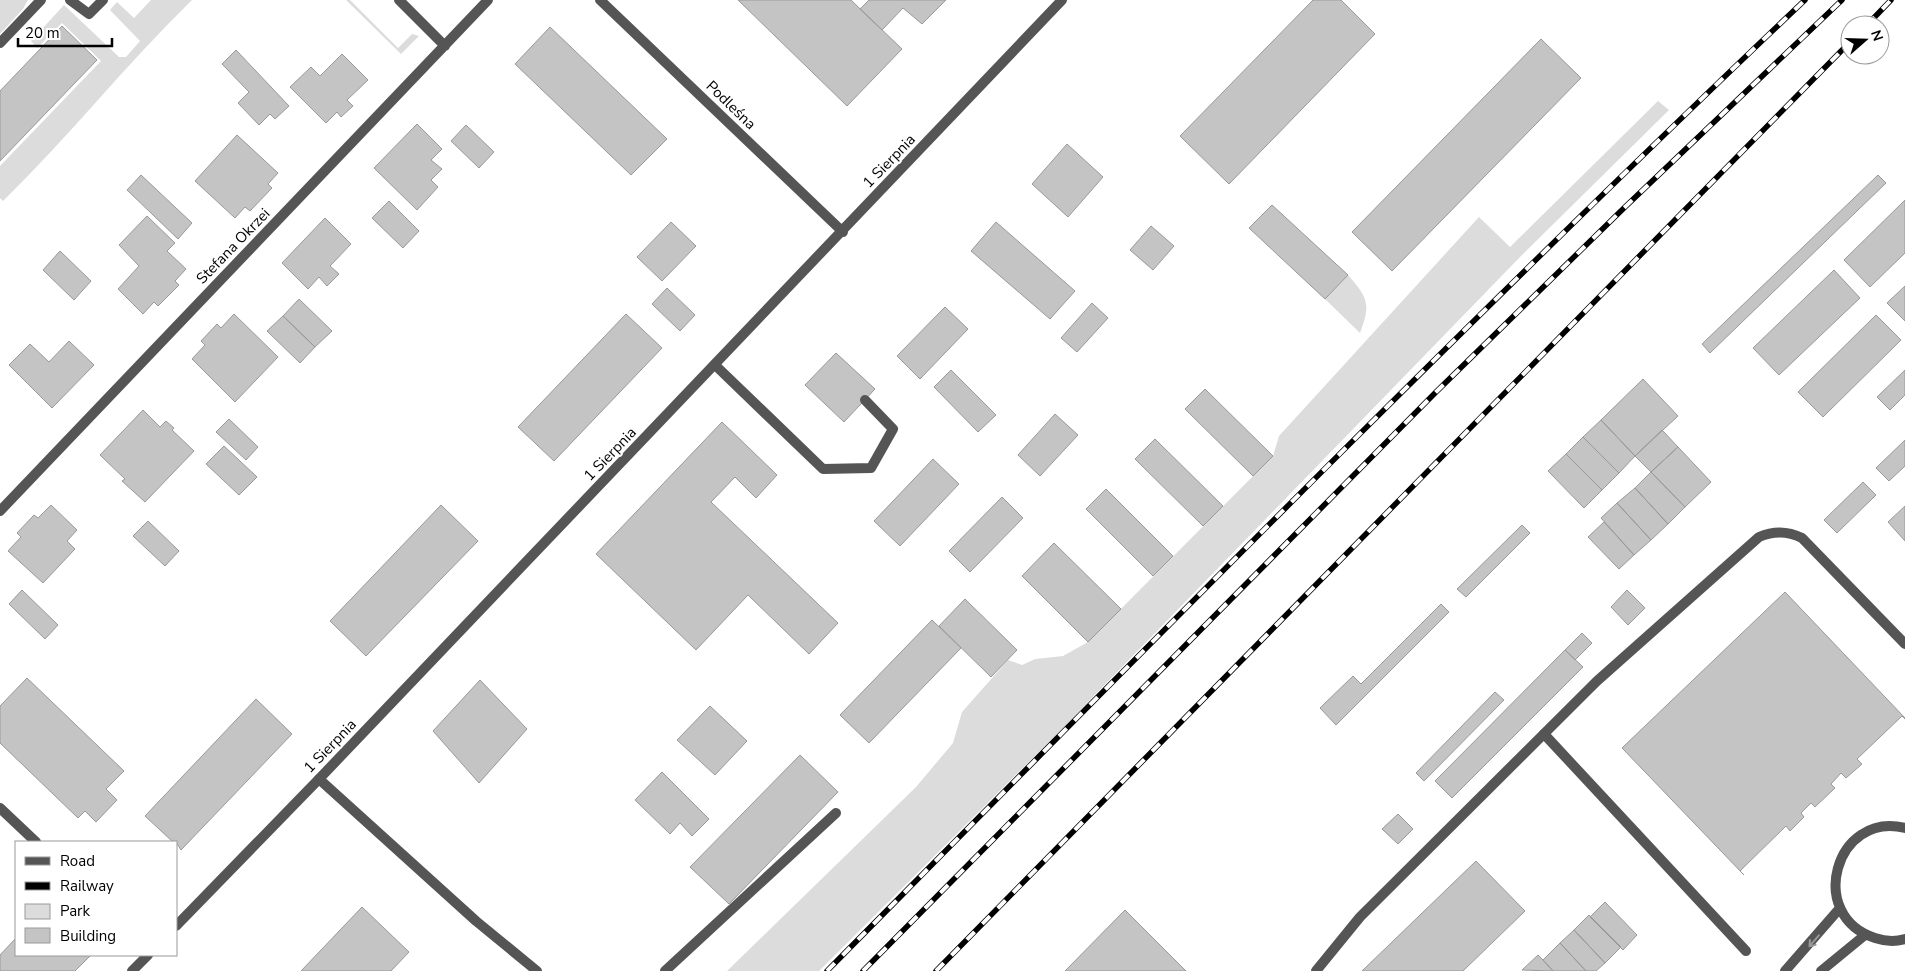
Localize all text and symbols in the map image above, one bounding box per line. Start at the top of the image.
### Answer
scale bar [18,15,111,47]
north arrow [1840,15,1890,65]
text: 20 m [25,23,60,43]
text: N [1866,28,1887,44]
street label: Podleśna [702,76,760,134]
street label: 1 Sierpnia [858,130,920,192]
street label: Stefana Okrzei [192,204,274,288]
street label: 1 Sierpnia [579,423,641,485]
street label: 1 Sierpnia [299,715,361,777]
legend [15,841,178,956]
text: Road [60,851,95,871]
text: Railway [60,876,114,896]
text: Park [60,901,90,921]
text: Building [60,926,116,946]
one-way arrow [1808,934,1820,947]

